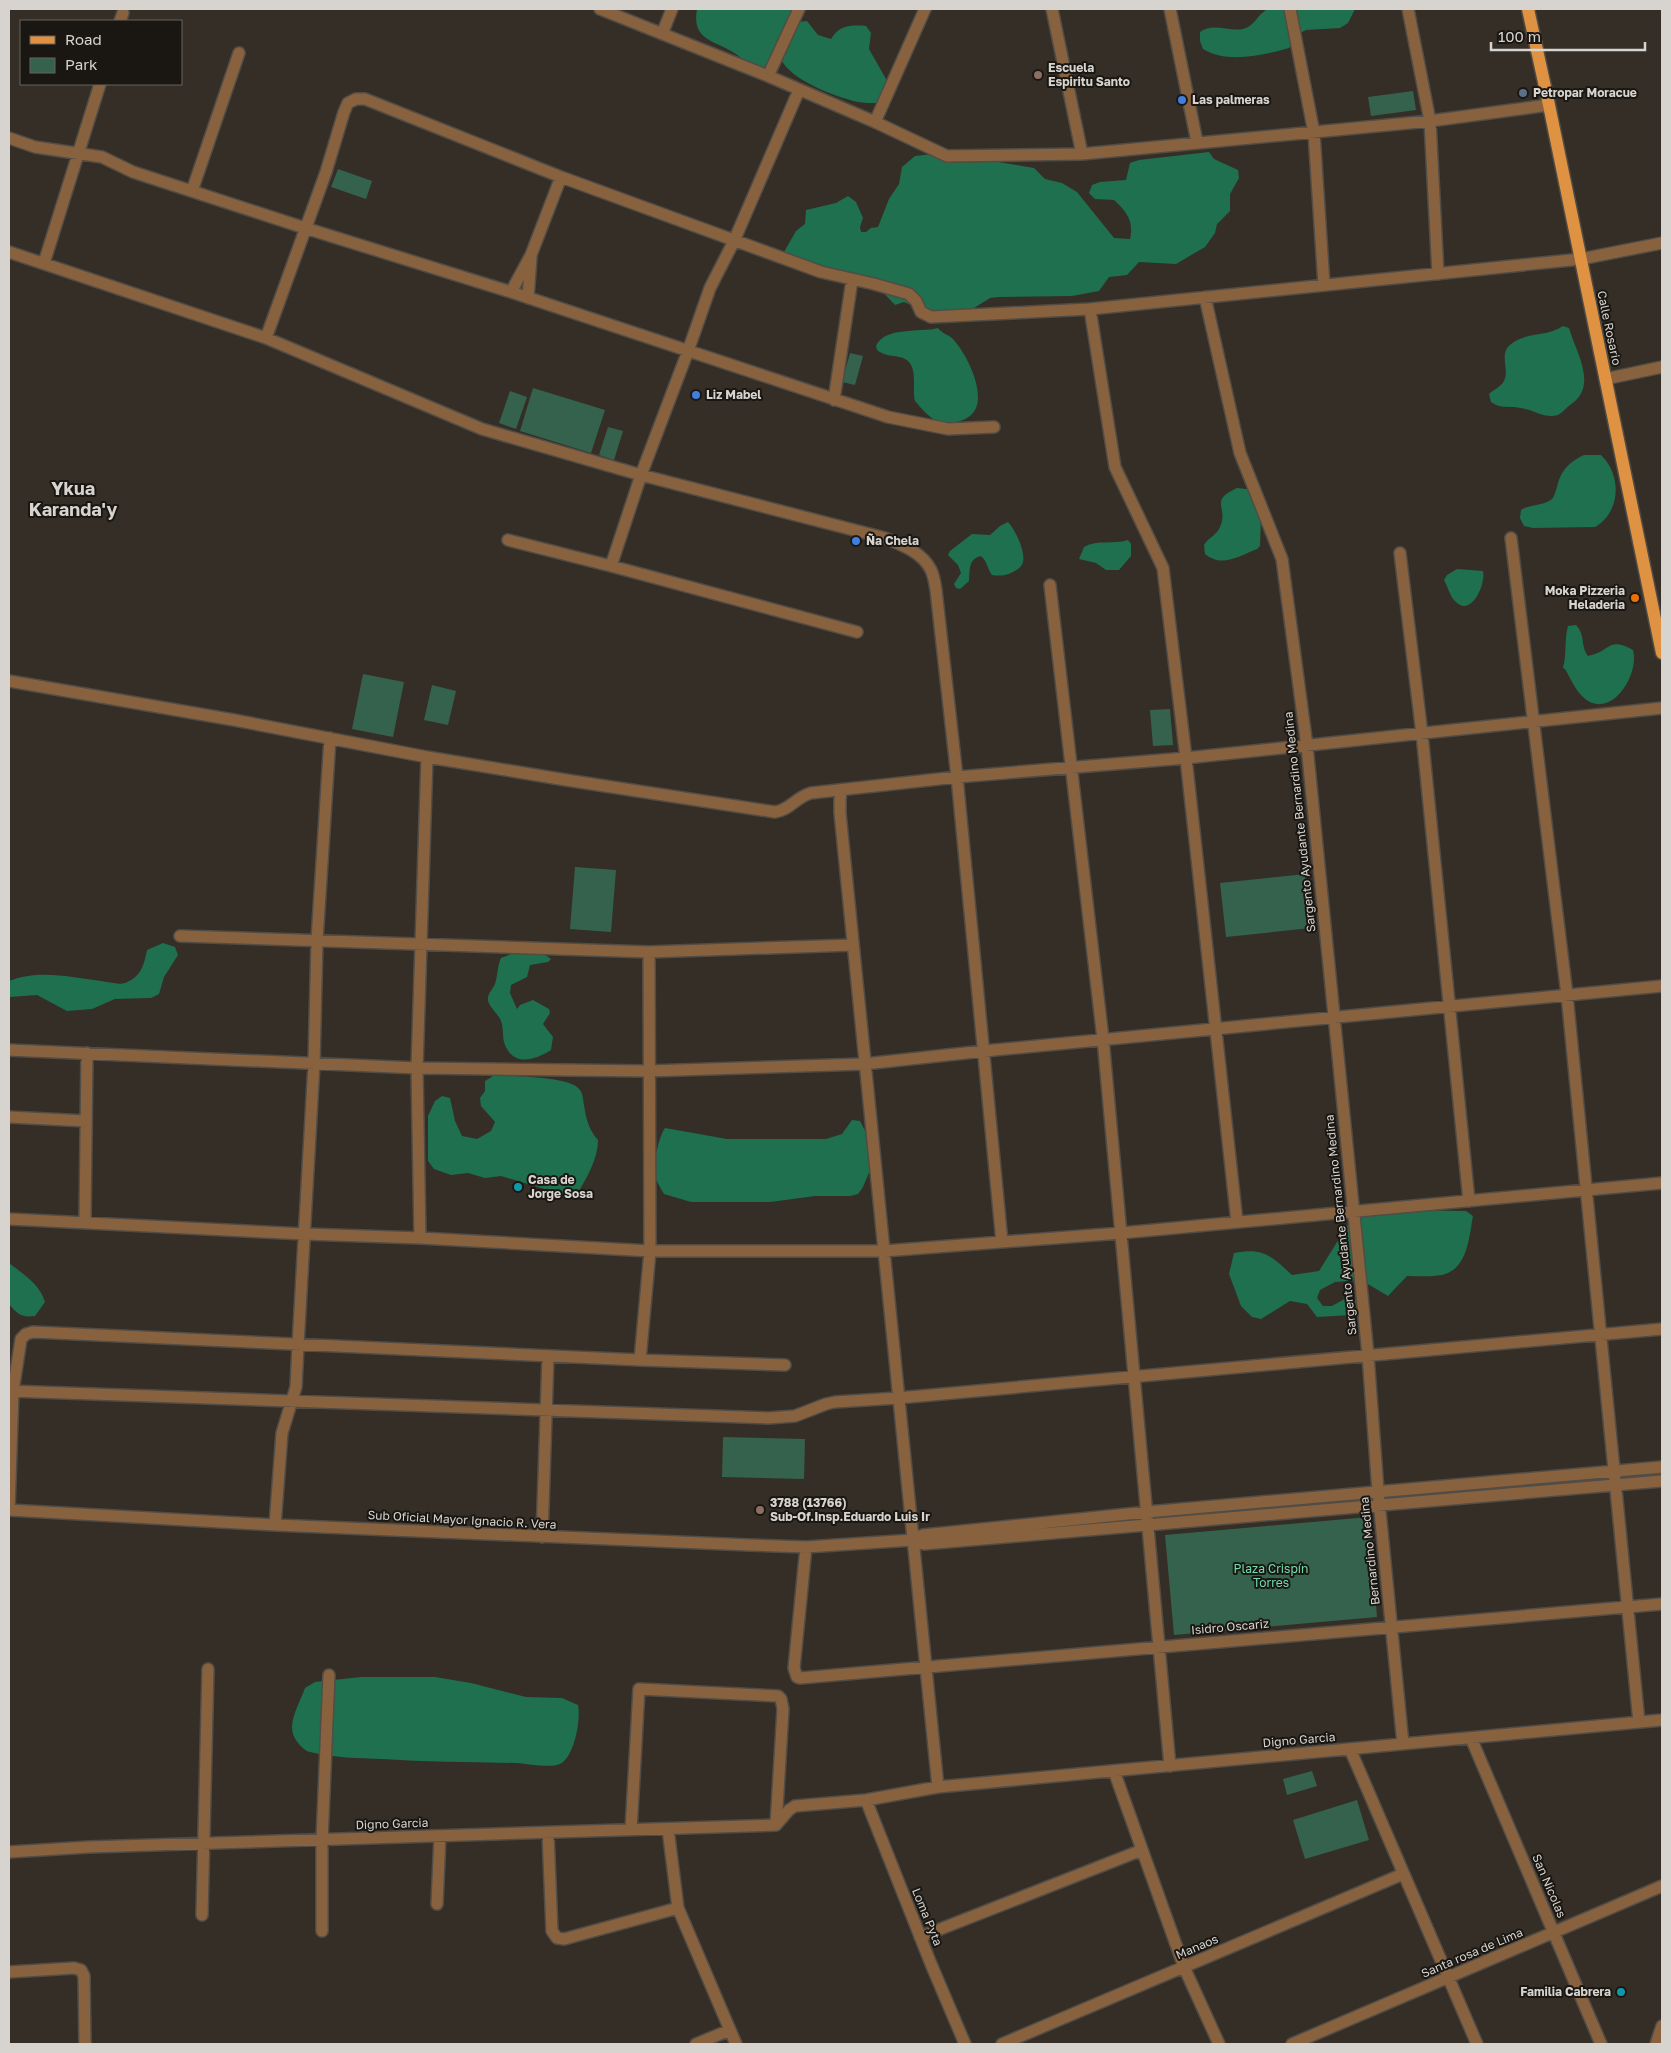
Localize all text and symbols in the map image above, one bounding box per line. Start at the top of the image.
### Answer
legend [20,20,182,85]
scale bar [1491,20,1645,52]
text: 100 m [1498,27,1541,45]
text: Road [65,30,102,48]
text: Park [65,55,98,73]
place label: Escuela Espiritu Santo [1048,60,1130,89]
marker: Escuela Espiritu Santo [1032,69,1044,81]
place label: Petropar Moracue [1533,85,1637,100]
marker: Petropar Moracue [1517,87,1529,99]
place label: Las palmeras [1192,92,1270,107]
marker: Las palmeras [1176,94,1188,106]
street label: Calle Rosario [1594,289,1625,367]
place label: Liz Mabel [706,387,761,402]
marker: Liz Mabel [690,389,702,401]
district label: Ykua Karanda'y [29,477,117,520]
place label: Ña Chela [866,533,919,548]
marker: Ña Chela [850,535,862,547]
place label: Moka Pizzeria Heladeria [1545,583,1625,612]
marker: Moka Pizzeria Heladeria [1629,592,1641,604]
street label: Sargento Ayudante Bernardino Medina [1280,711,1319,933]
street label: Sargento Ayudante Bernardino Medina [1321,1114,1360,1336]
place label: Casa de Jorge Sosa [528,1172,593,1201]
marker: Casa de Jorge Sosa [512,1181,524,1193]
place label: 3788 (13766) Sub-Of.Insp.Eduardo Luis Ir [770,1495,930,1524]
street label: Bernardino Medina [1356,1496,1383,1606]
marker: 3788 (13766) Sub-Of.Insp.Eduardo Luis Ir [754,1504,766,1516]
street label: Sub Oficial Mayor Ignacio R. Vera [367,1507,557,1532]
park label: Plaza Crispín Torres [1234,1561,1308,1590]
street label: Isidro Oscariz [1190,1616,1269,1637]
street label: Digno Garcia [1262,1729,1336,1750]
street label: Digno Garcia [355,1815,429,1832]
street label: San Nicolas [1529,1852,1570,1920]
street label: Loma Pyta [909,1886,946,1948]
street label: Santa rosa de Lima [1419,1924,1525,1981]
street label: Manaos [1173,1931,1220,1962]
place label: Familia Cabrera [1520,1984,1611,1999]
marker: Familia Cabrera [1615,1986,1627,1998]

